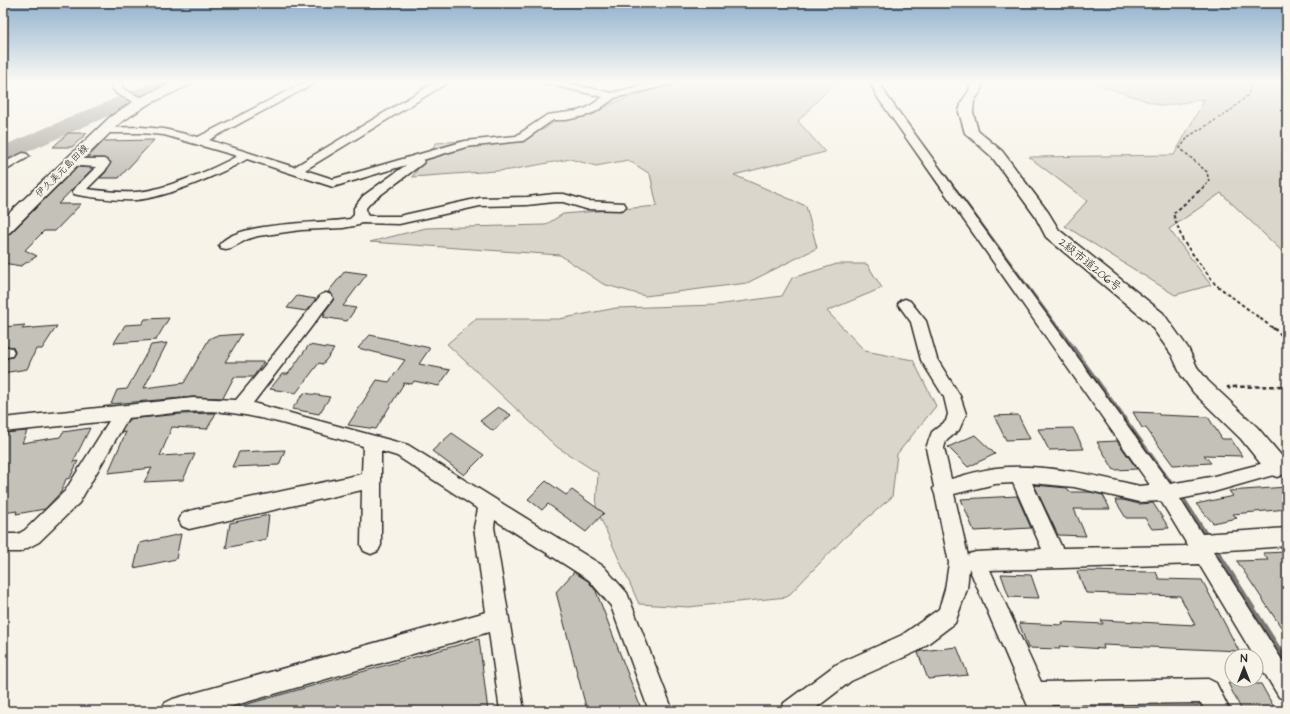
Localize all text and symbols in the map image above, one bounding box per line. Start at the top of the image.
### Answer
street label: 伊久美元島田線 [32,141,92,201]
street label: 2級市道206号 [1055,234,1125,296]
north arrow [1224,648,1264,688]
text: N [1241,651,1248,666]

